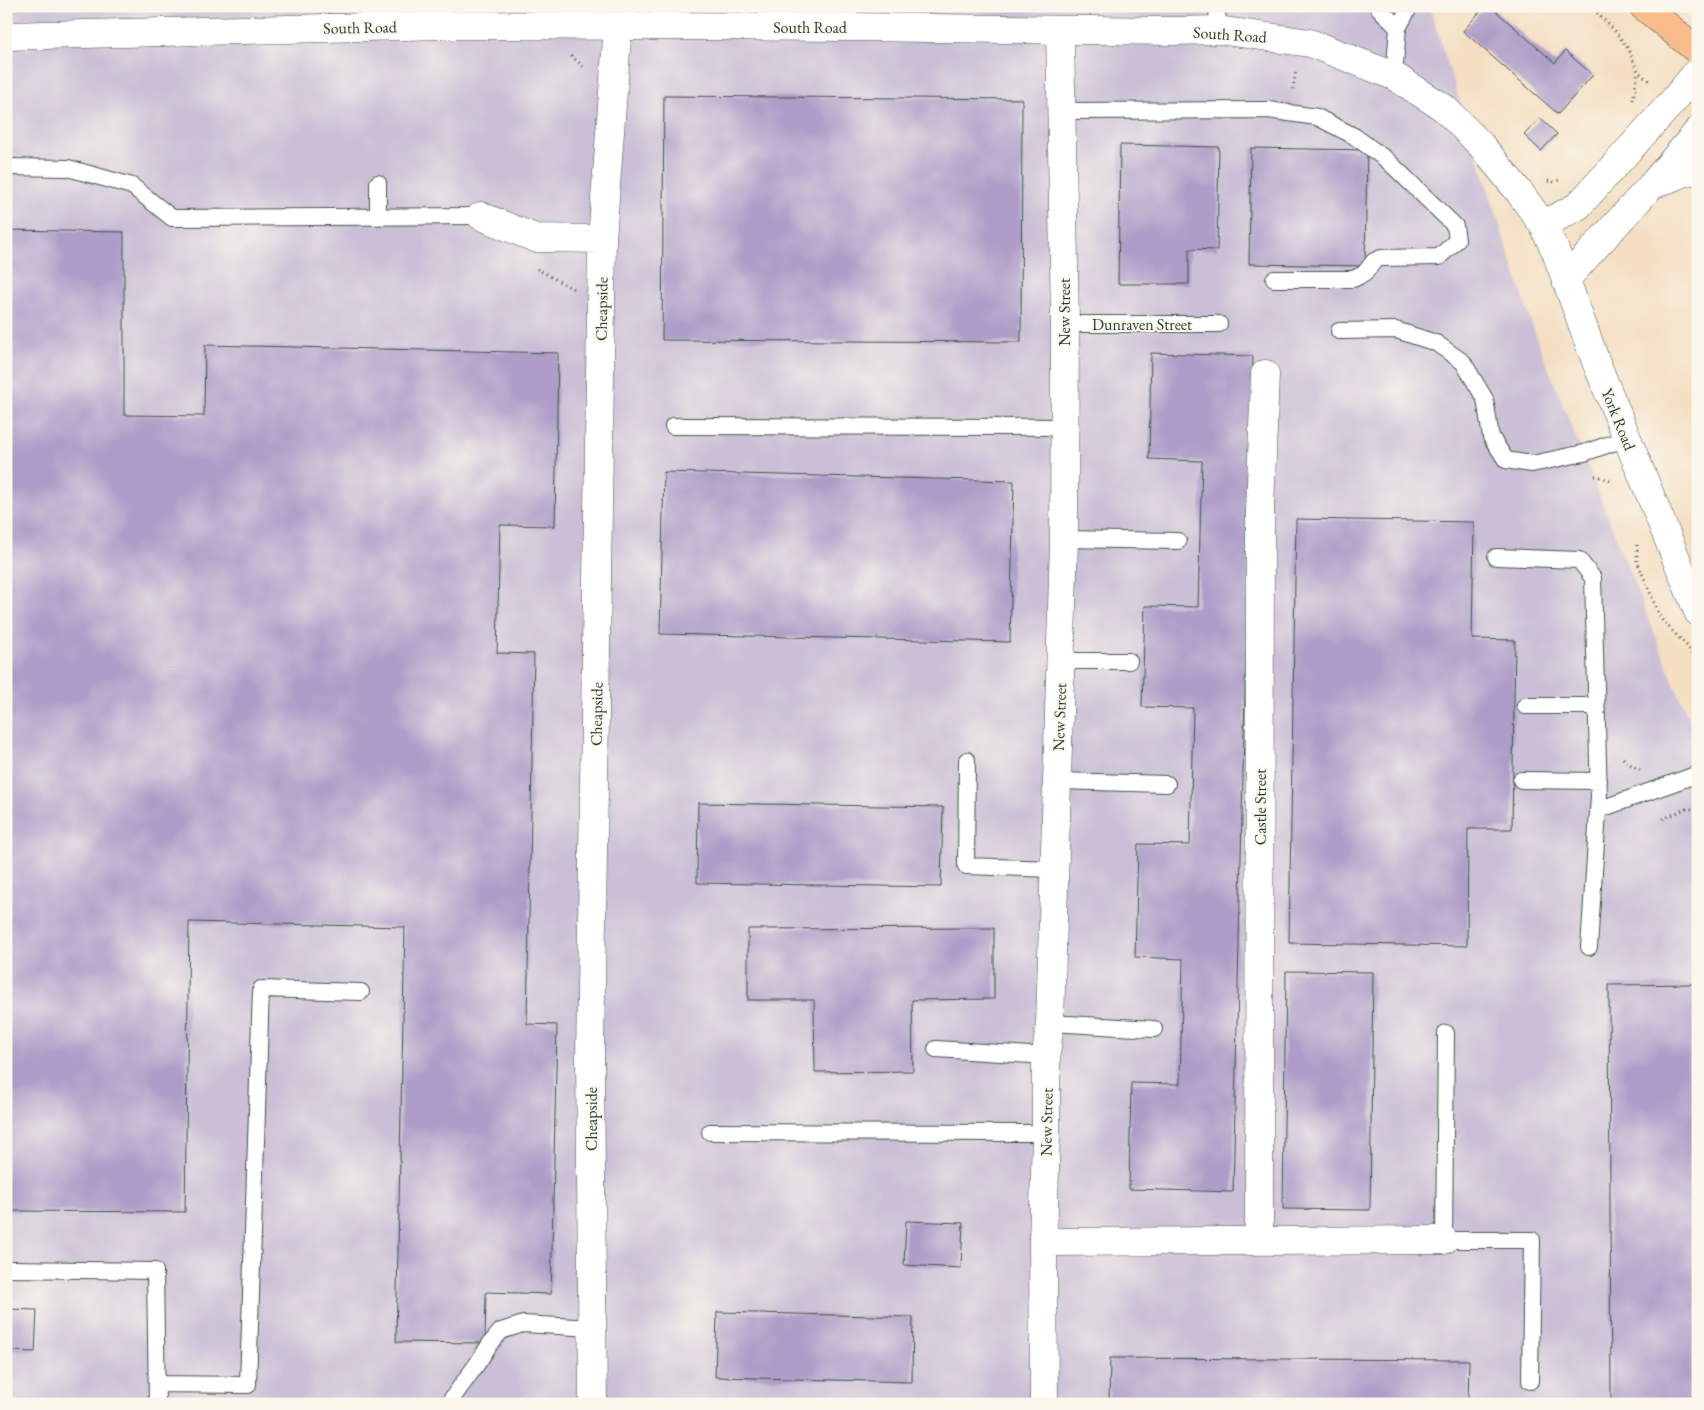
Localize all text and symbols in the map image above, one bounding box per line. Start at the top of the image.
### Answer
street label: South Road [323,16,398,39]
street label: South Road [773,17,848,38]
street label: South Road [1192,21,1268,48]
street label: Cheapside [590,277,613,341]
street label: New Street [1054,278,1075,346]
street label: Dunraven Street [1092,314,1192,335]
street label: York Road [1597,385,1641,454]
street label: Cheapside [585,682,608,746]
street label: New Street [1048,683,1071,751]
street label: Castle Street [1250,769,1271,845]
street label: Cheapside [581,1087,602,1151]
street label: New Street [1035,1088,1058,1156]

